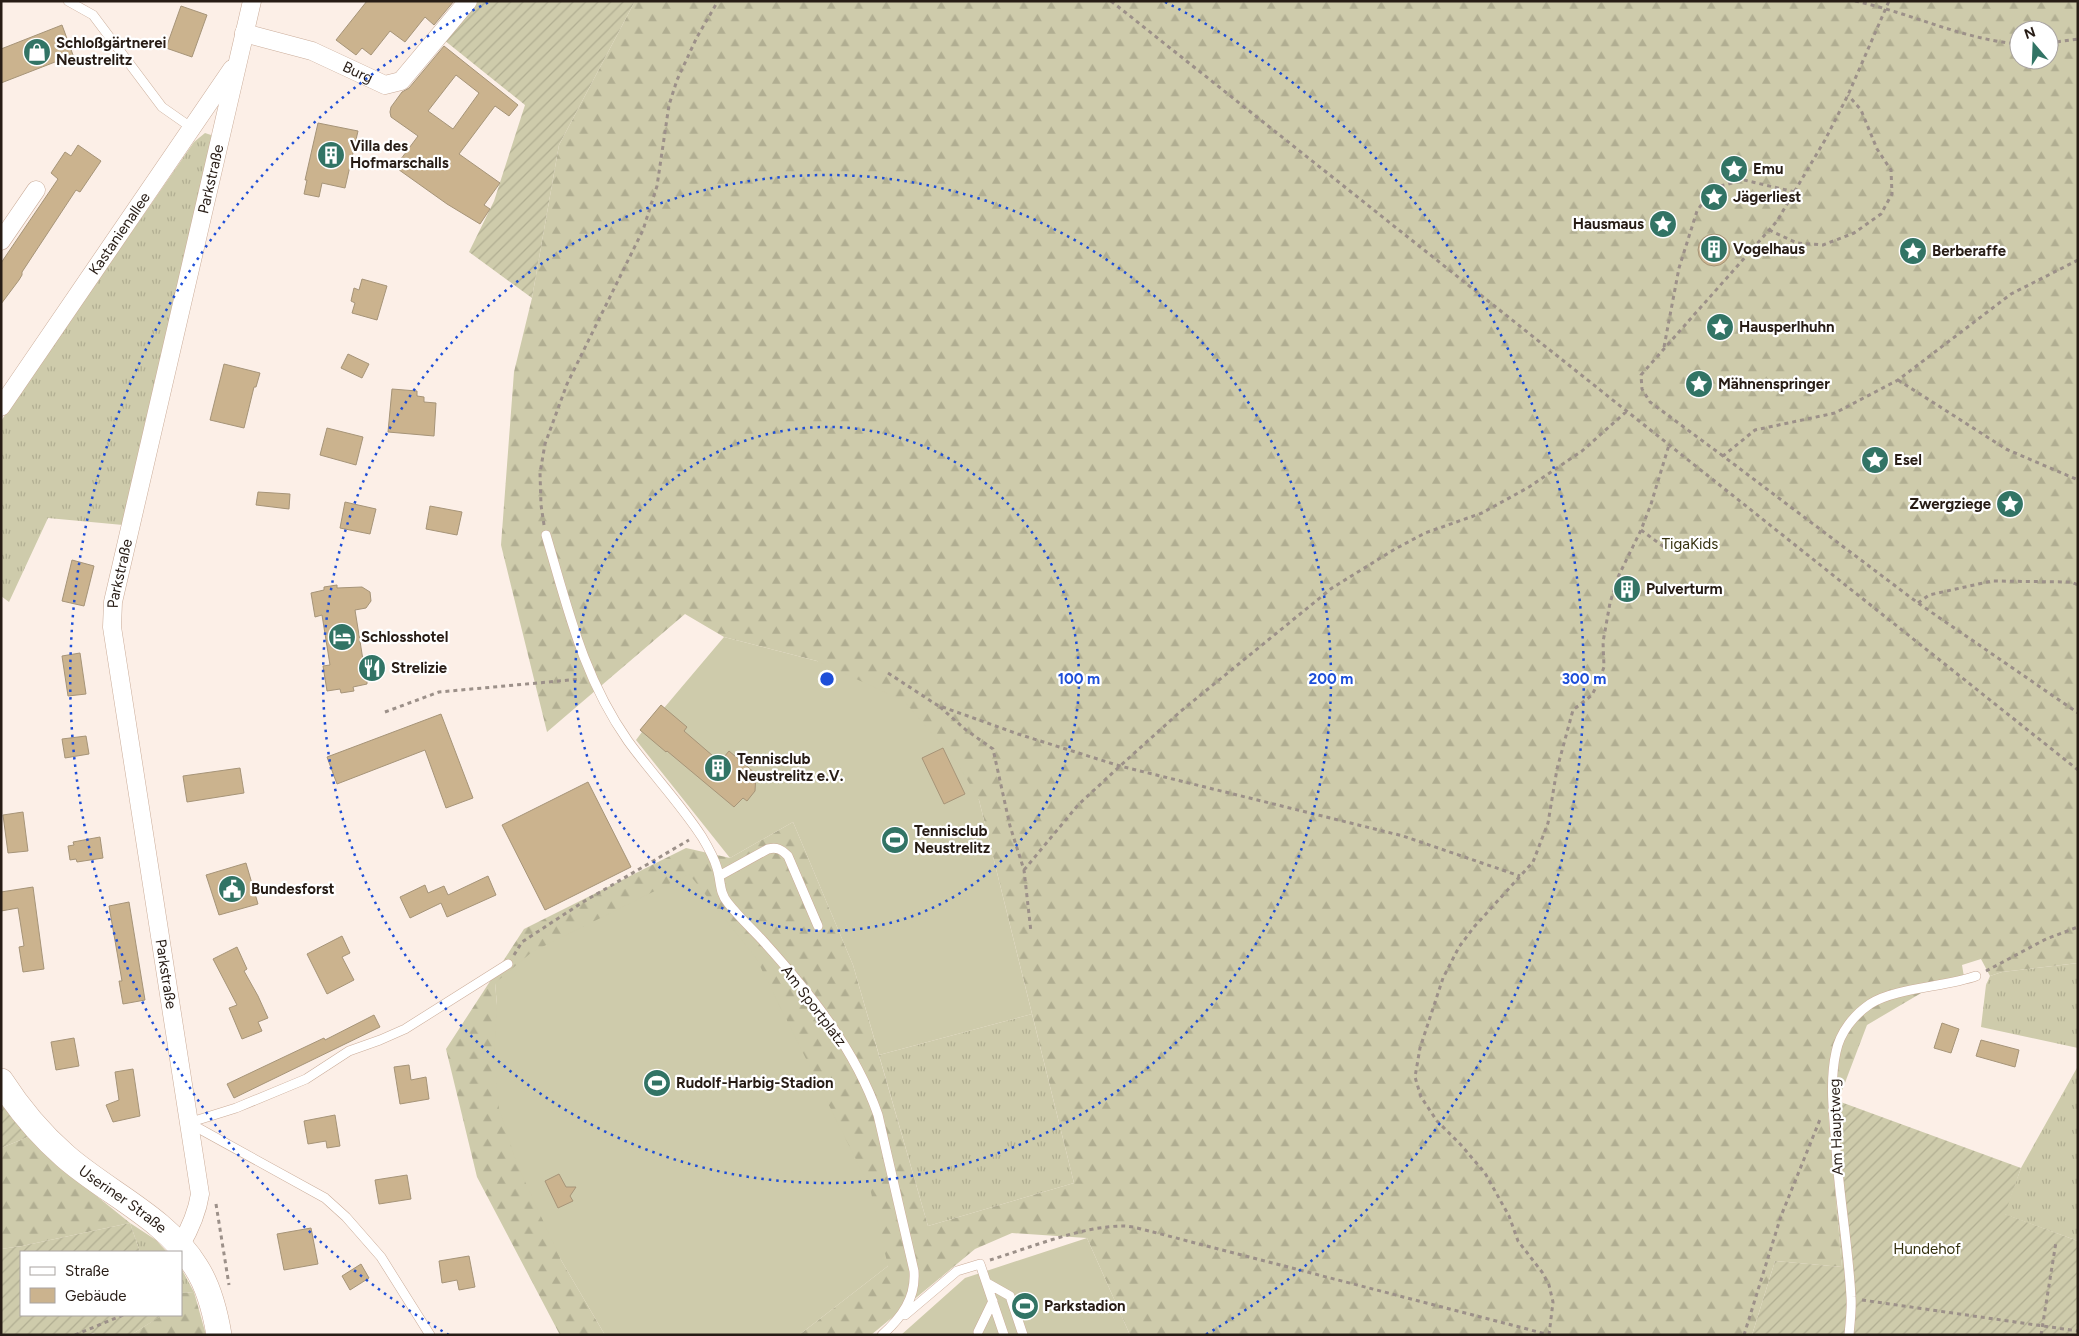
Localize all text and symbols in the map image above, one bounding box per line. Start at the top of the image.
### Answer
north arrow [2009,20,2059,70]
text: N [2022,23,2038,43]
place label: Schloßgärtnerei Neustrelitz [56,34,167,69]
shop icon: Schloßgärtnerei Neustrelitz [22,37,52,67]
street label: Burg [340,58,376,87]
place label: Villa des Hofmarschalls [350,137,449,172]
building icon: Villa des Hofmarschalls [316,140,346,170]
street label: Parkstraße [194,143,228,215]
place icon: Emu [1719,154,1749,184]
place label: Emu [1753,160,1783,178]
place icon: Jägerliest [1699,182,1729,212]
place label: Jägerliest [1733,188,1801,206]
street label: Kastanienallee [85,189,154,278]
place icon: Hausmaus [1648,209,1678,239]
place label: Hausmaus [1573,215,1644,233]
building icon: Vogelhaus [1699,234,1729,264]
place icon: Berberaffe [1898,236,1928,266]
place label: Vogelhaus [1733,240,1805,258]
place label: Berberaffe [1932,242,2007,260]
place icon: Hausperlhuhn [1705,312,1735,342]
place label: Hausperlhuhn [1739,318,1835,336]
place icon: Mähnenspringer [1684,369,1714,399]
place label: Mähnenspringer [1718,375,1830,393]
place icon: Esel [1860,445,1890,475]
place label: Esel [1894,451,1922,469]
place icon: Zwergziege [1995,489,2025,519]
place label: Zwergziege [1910,495,1992,513]
park label: TigaKids [1662,535,1718,553]
street label: Parkstraße [104,537,136,609]
building icon: Pulverturm [1612,574,1642,604]
place label: Pulverturm [1646,580,1723,598]
hotel icon: Schlosshotel [327,622,357,652]
place label: Schlosshotel [361,628,448,646]
restaurant icon: Strelizie [357,653,387,683]
place label: Strelizie [391,659,448,677]
centre of rings [818,670,836,688]
text: 100 m [1058,670,1100,688]
text: 200 m [1309,670,1353,688]
text: 300 m [1562,670,1606,688]
place label: Tennisclub Neustrelitz e.V. [737,750,844,785]
building icon: Tennisclub Neustrelitz e.V. [703,753,733,783]
place label: Tennisclub Neustrelitz [914,822,990,857]
sports icon: Tennisclub Neustrelitz [880,825,910,855]
public building icon: Bundesforst [217,874,247,904]
place label: Bundesforst [251,880,335,898]
street label: Parkstraße [152,938,180,1010]
street label: Am Sportplatz [778,962,850,1050]
sports icon: Rudolf-Harbig-Stadion [642,1068,672,1098]
place label: Rudolf-Harbig-Stadion [676,1074,834,1092]
street label: Am Hauptweg [1825,1078,1847,1176]
street label: Useriner Straße [75,1161,170,1237]
park label: Hundehof [1893,1240,1961,1258]
legend [20,1251,182,1316]
text: Straße [65,1262,109,1280]
text: Gebäude [65,1287,126,1305]
sports icon: Parkstadion [1010,1291,1040,1321]
place label: Parkstadion [1044,1297,1126,1315]

